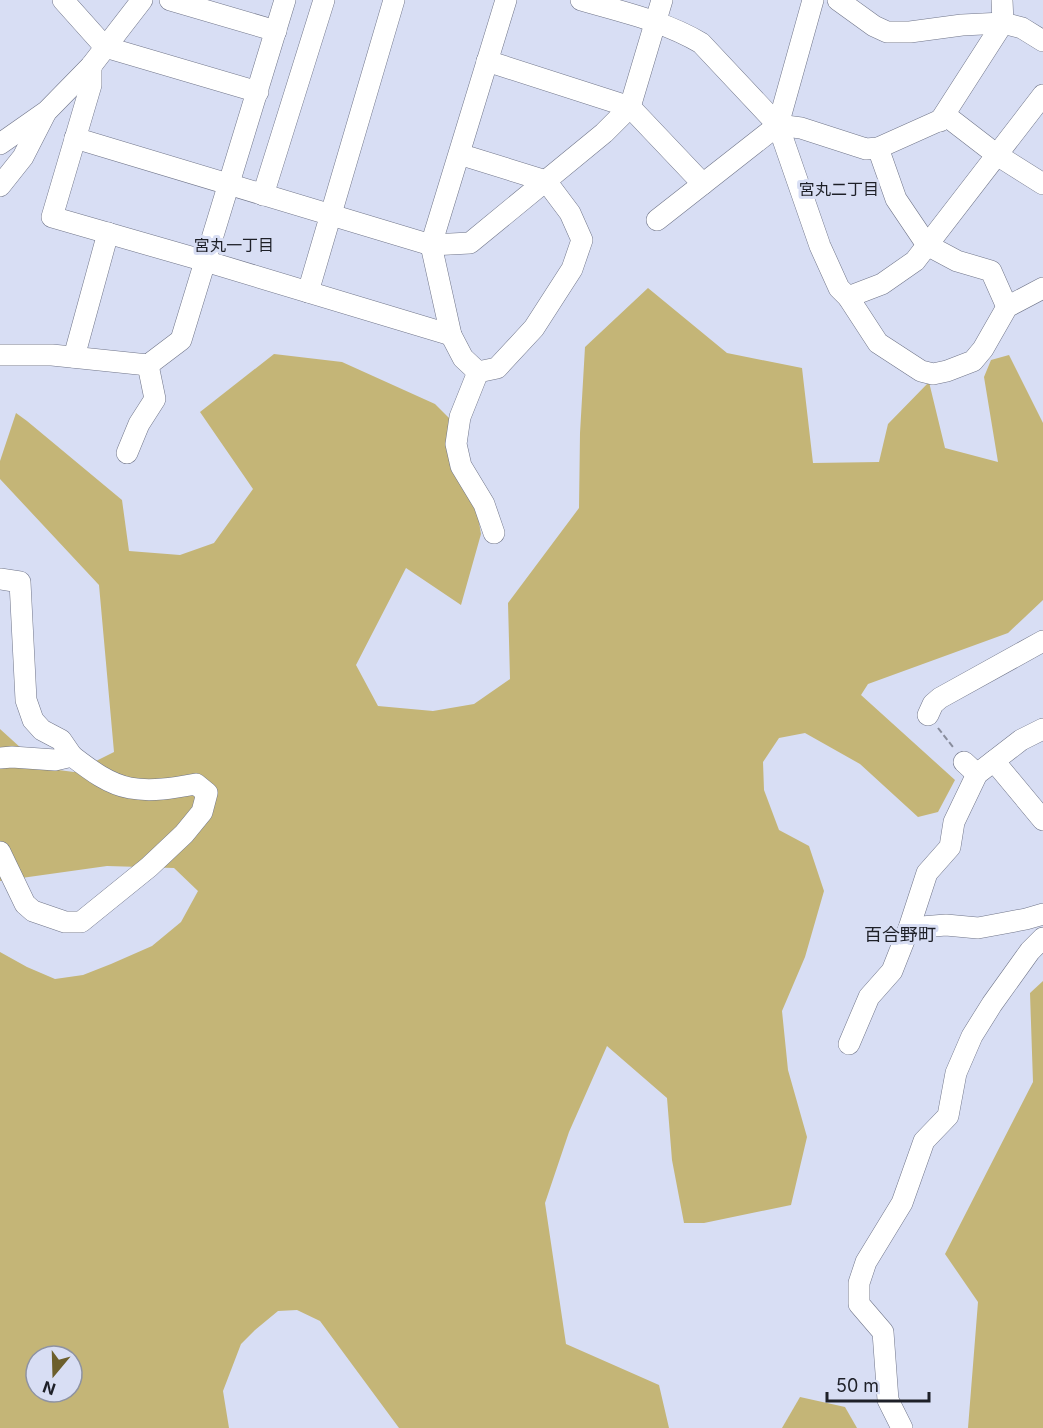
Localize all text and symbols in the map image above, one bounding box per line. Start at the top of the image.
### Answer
district label: 宮丸二丁目 [799,179,879,199]
district label: 宮丸一丁目 [194,235,274,255]
district label: 百合野町 [864,924,936,945]
north arrow [24,1344,84,1404]
scale bar [827,1365,929,1403]
text: 50 m [836,1375,879,1396]
text: N [40,1377,58,1400]

